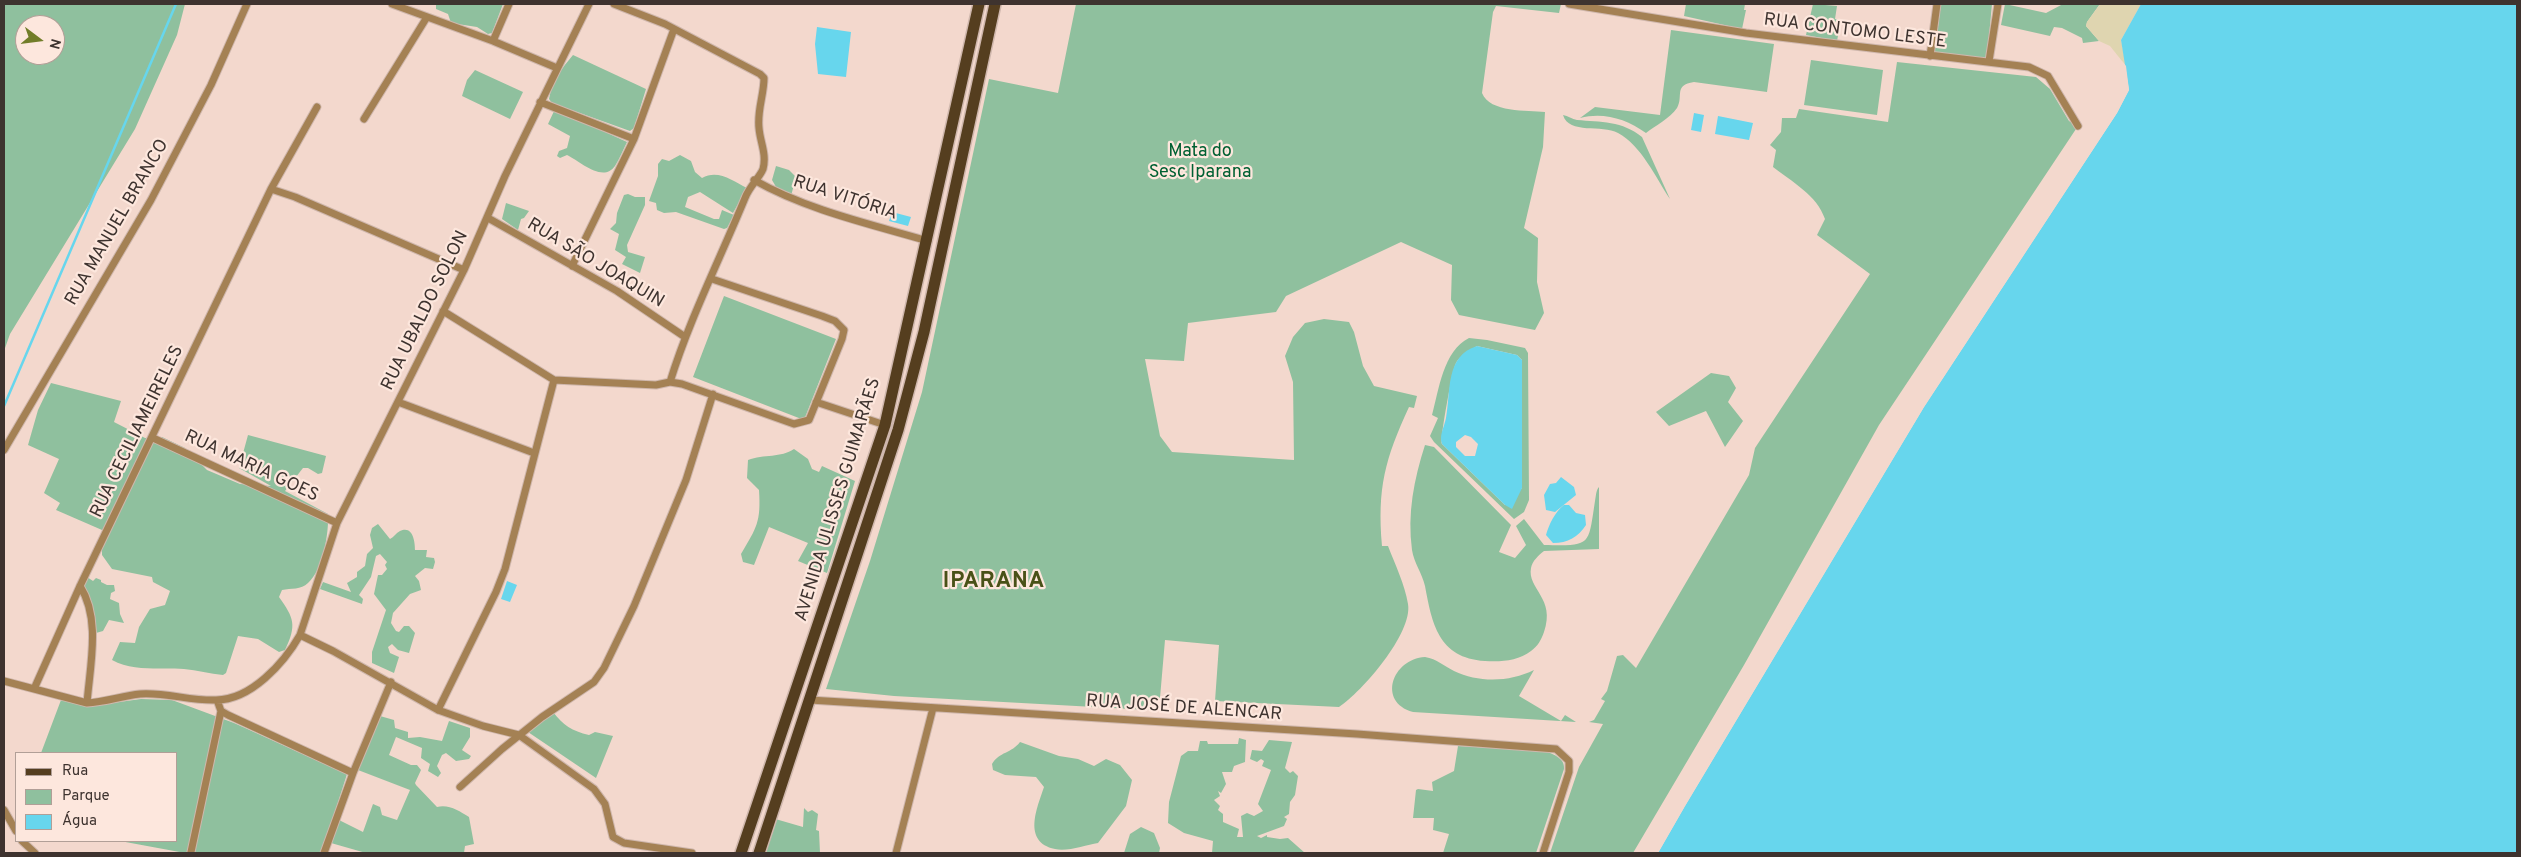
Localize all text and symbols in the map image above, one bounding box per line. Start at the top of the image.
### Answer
street label: RUA CONTOMO LESTE [1762,10,1948,54]
north arrow [15,15,65,65]
text: N [44,37,64,51]
street label: RUA MANUEL BRANCO [62,136,174,310]
park label: Mata do Sesc Iparana [1149,141,1251,183]
street label: RUA VITÓRIA [790,172,900,226]
street label: RUA SÃO JOAQUIN [522,214,668,314]
street label: RUA UBALDO SOLON [378,228,474,394]
street label: RUA CECILIAMEIRELES [87,342,189,522]
street label: AVENIDA ULISSES GUIMARÃES [792,376,886,624]
street label: RUA MARIA GOES [180,426,322,508]
district label: IPARANA [942,570,1046,596]
street label: RUA JOSÉ DE ALENCAR [1085,691,1283,727]
legend [15,752,178,842]
text: Rua [62,762,88,781]
text: Parque [62,787,110,806]
text: Água [62,812,97,831]

